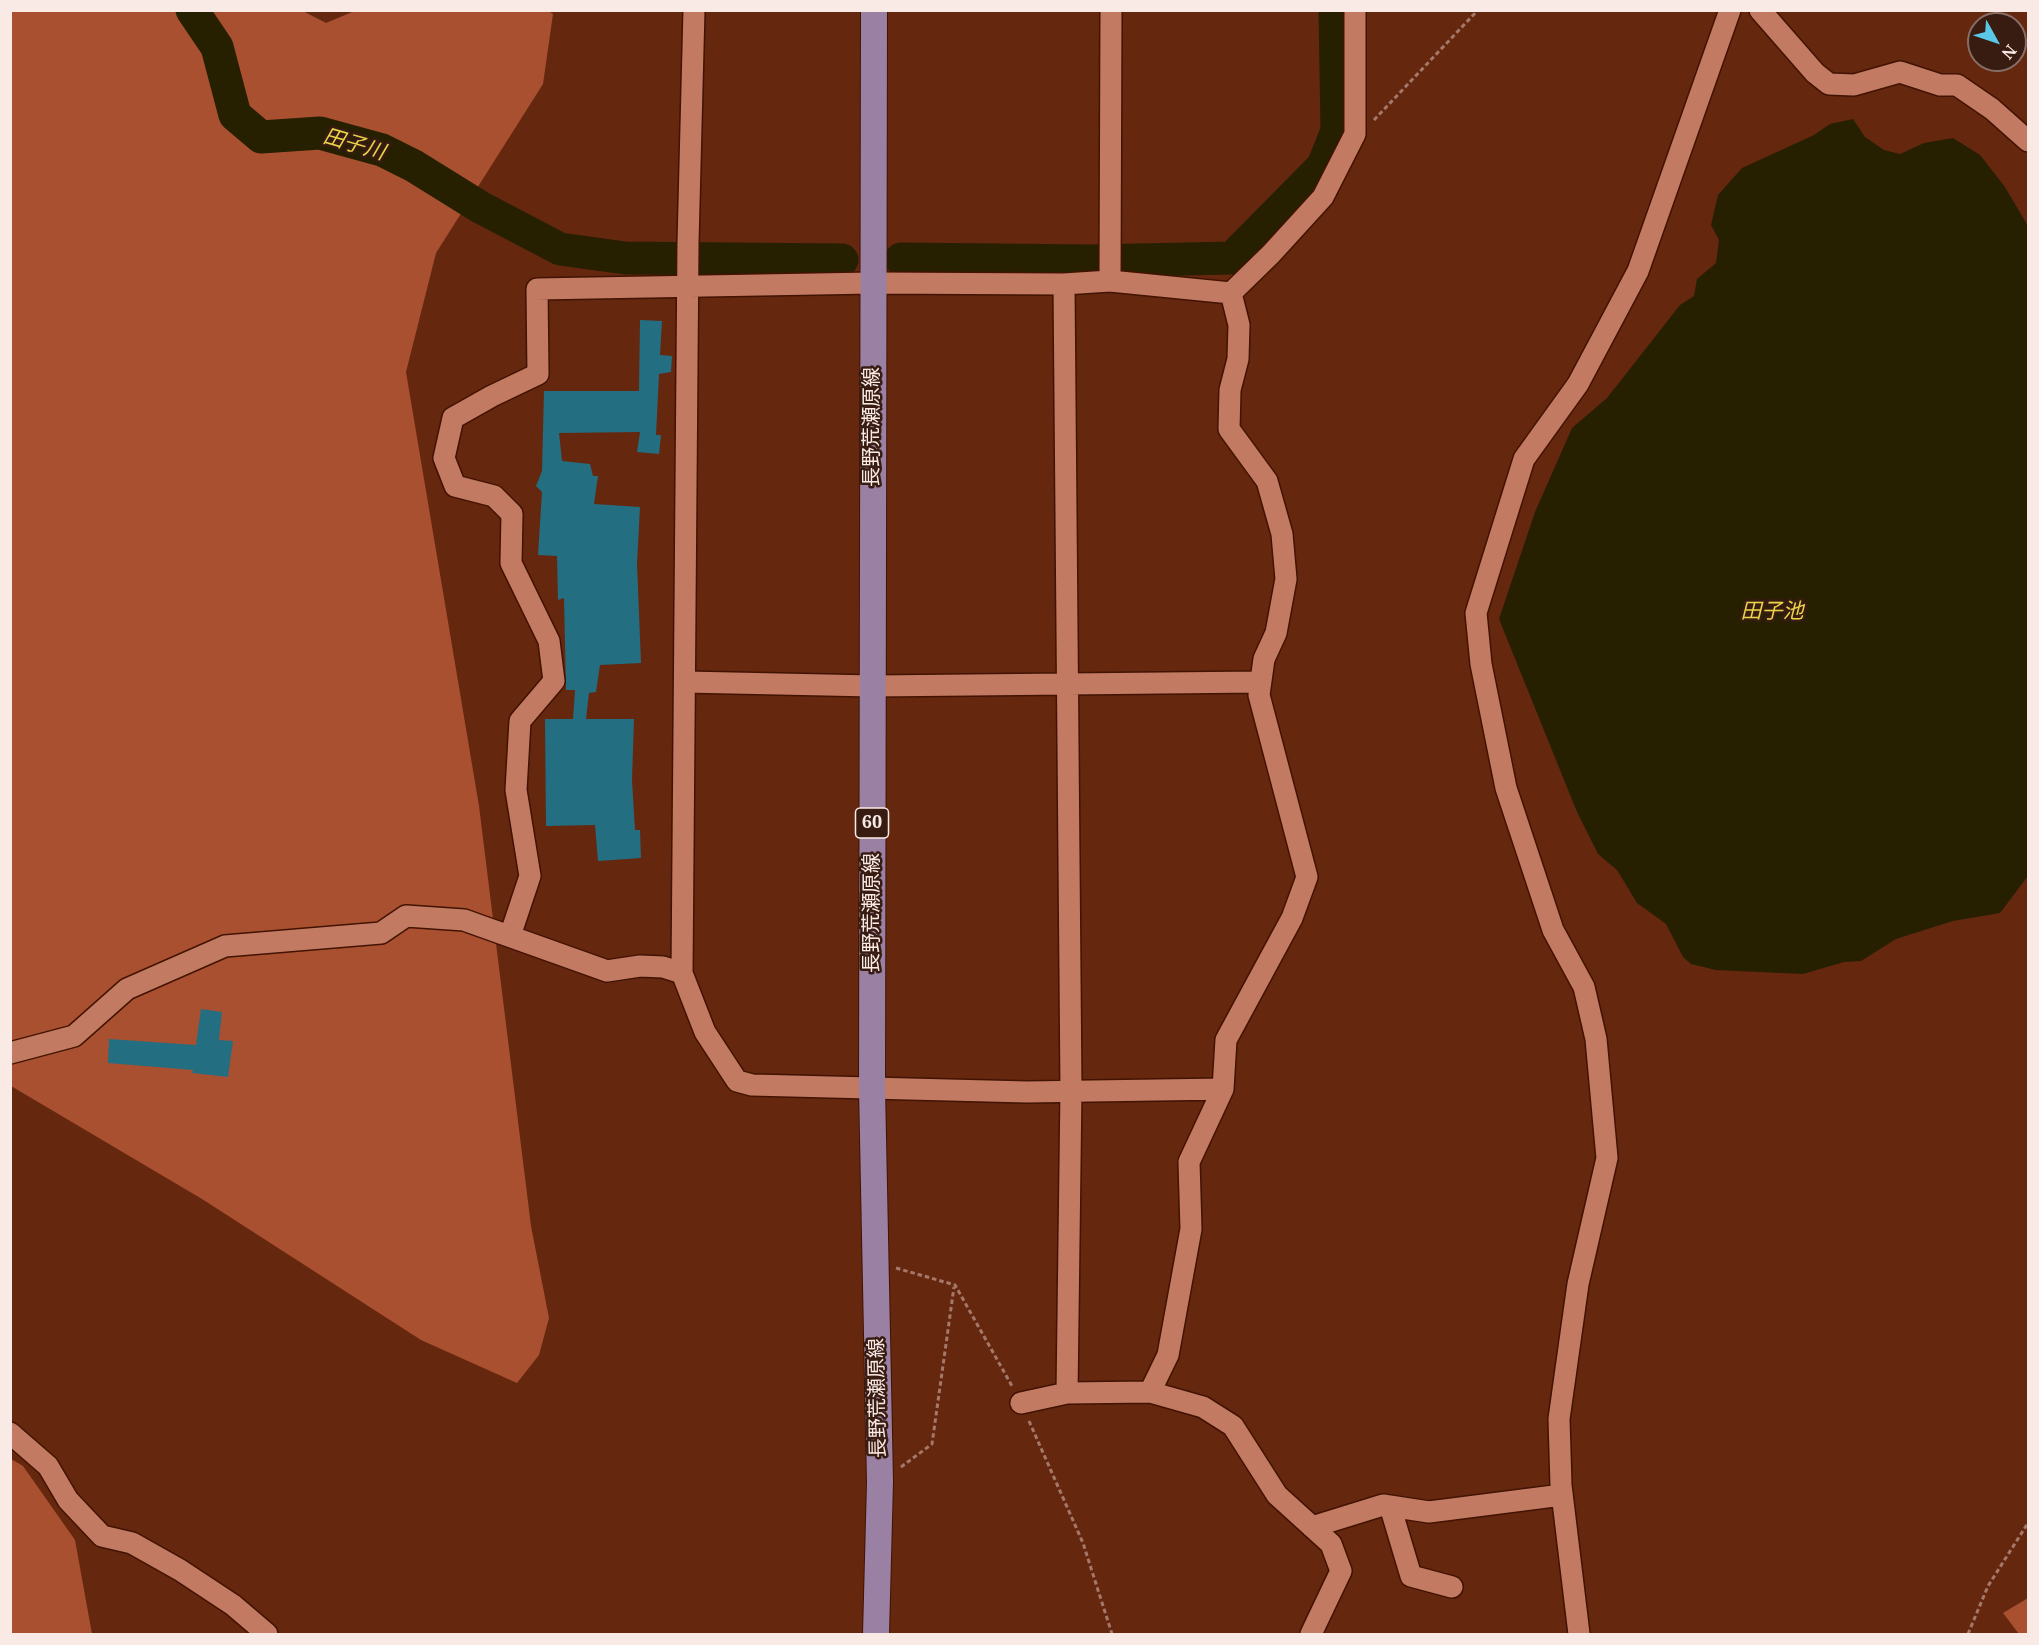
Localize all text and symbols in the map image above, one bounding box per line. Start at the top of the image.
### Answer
north arrow [1967,12,2027,72]
text: N [1997,40,2022,64]
water label: 田子川 [320,124,388,166]
street label: 長野荒瀬原線 [860,367,884,487]
water label: 田子池 [1741,599,1803,625]
road number: 60 [856,808,888,838]
street label: 長野荒瀬原線 [860,853,884,973]
street label: 長野荒瀬原線 [865,1338,891,1458]

